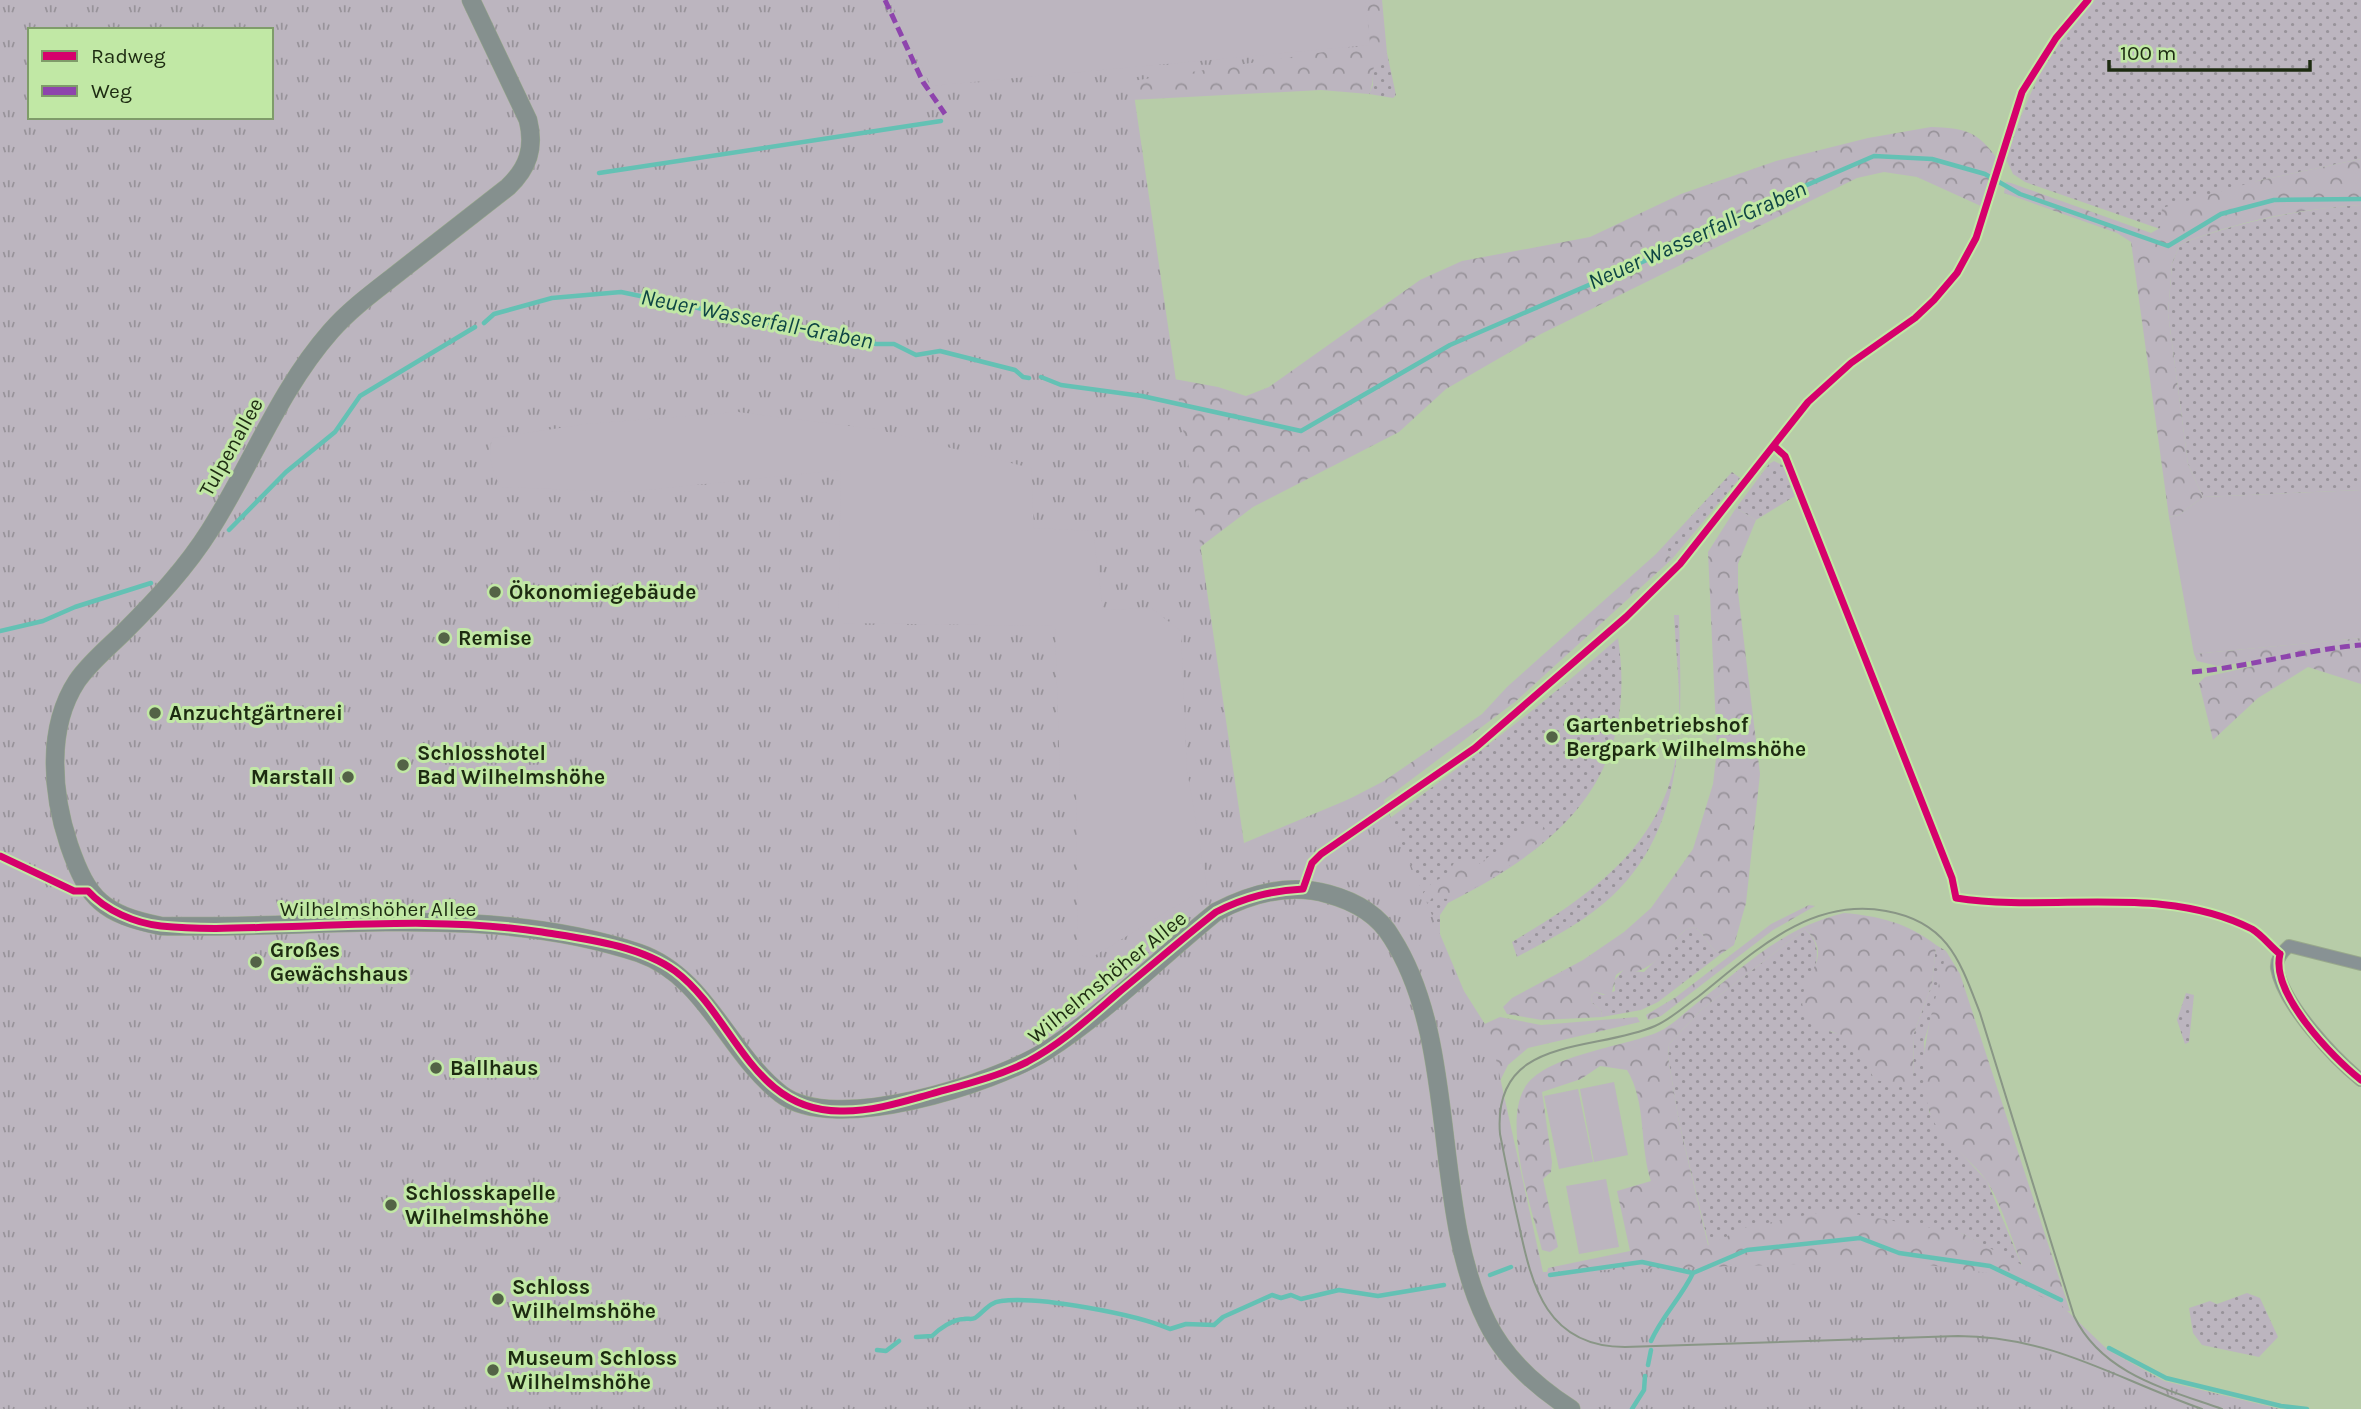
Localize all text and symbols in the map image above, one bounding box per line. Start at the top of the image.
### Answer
legend [28,28,273,119]
scale bar [2109,28,2310,72]
text: 100 m [2120,41,2177,65]
text: Radweg [91,44,166,68]
text: Weg [91,79,132,103]
water label: Neuer Wasserfall-Graben [1584,175,1810,295]
water label: Neuer Wasserfall-Graben [639,283,875,355]
street label: Tulpenallee [194,394,268,500]
place label: Ökonomiegebäude [509,580,696,604]
marker: Ökonomiegebäude [487,584,503,600]
place label: Remise [458,626,532,650]
marker: Remise [436,630,452,646]
place label: Anzuchtgärtnerei [169,701,343,725]
marker: Anzuchtgärtnerei [147,705,163,721]
place label: Gartenbetriebshof Bergpark Wilhelmshöhe [1566,713,1806,761]
marker: Gartenbetriebshof Bergpark Wilhelmshöhe [1544,729,1560,745]
place label: Schlosshotel Bad Wilhelmshöhe [417,741,605,789]
marker: Schlosshotel Bad Wilhelmshöhe [395,757,411,773]
place label: Marstall [251,765,334,789]
marker: Marstall [340,769,356,785]
street label: Wilhelmshöher Allee [280,897,476,921]
street label: Wilhelmshöher Allee [1023,906,1191,1048]
place label: Großes Gewächshaus [270,938,408,986]
marker: Großes Gewächshaus [248,954,264,970]
place label: Ballhaus [450,1056,538,1080]
marker: Ballhaus [428,1060,444,1076]
place label: Schlosskapelle Wilhelmshöhe [405,1181,556,1229]
marker: Schlosskapelle Wilhelmshöhe [383,1197,399,1213]
place label: Schloss Wilhelmshöhe [512,1275,656,1323]
marker: Schloss Wilhelmshöhe [490,1291,506,1307]
place label: Museum Schloss Wilhelmshöhe [507,1346,677,1394]
marker: Museum Schloss Wilhelmshöhe [485,1362,501,1378]

